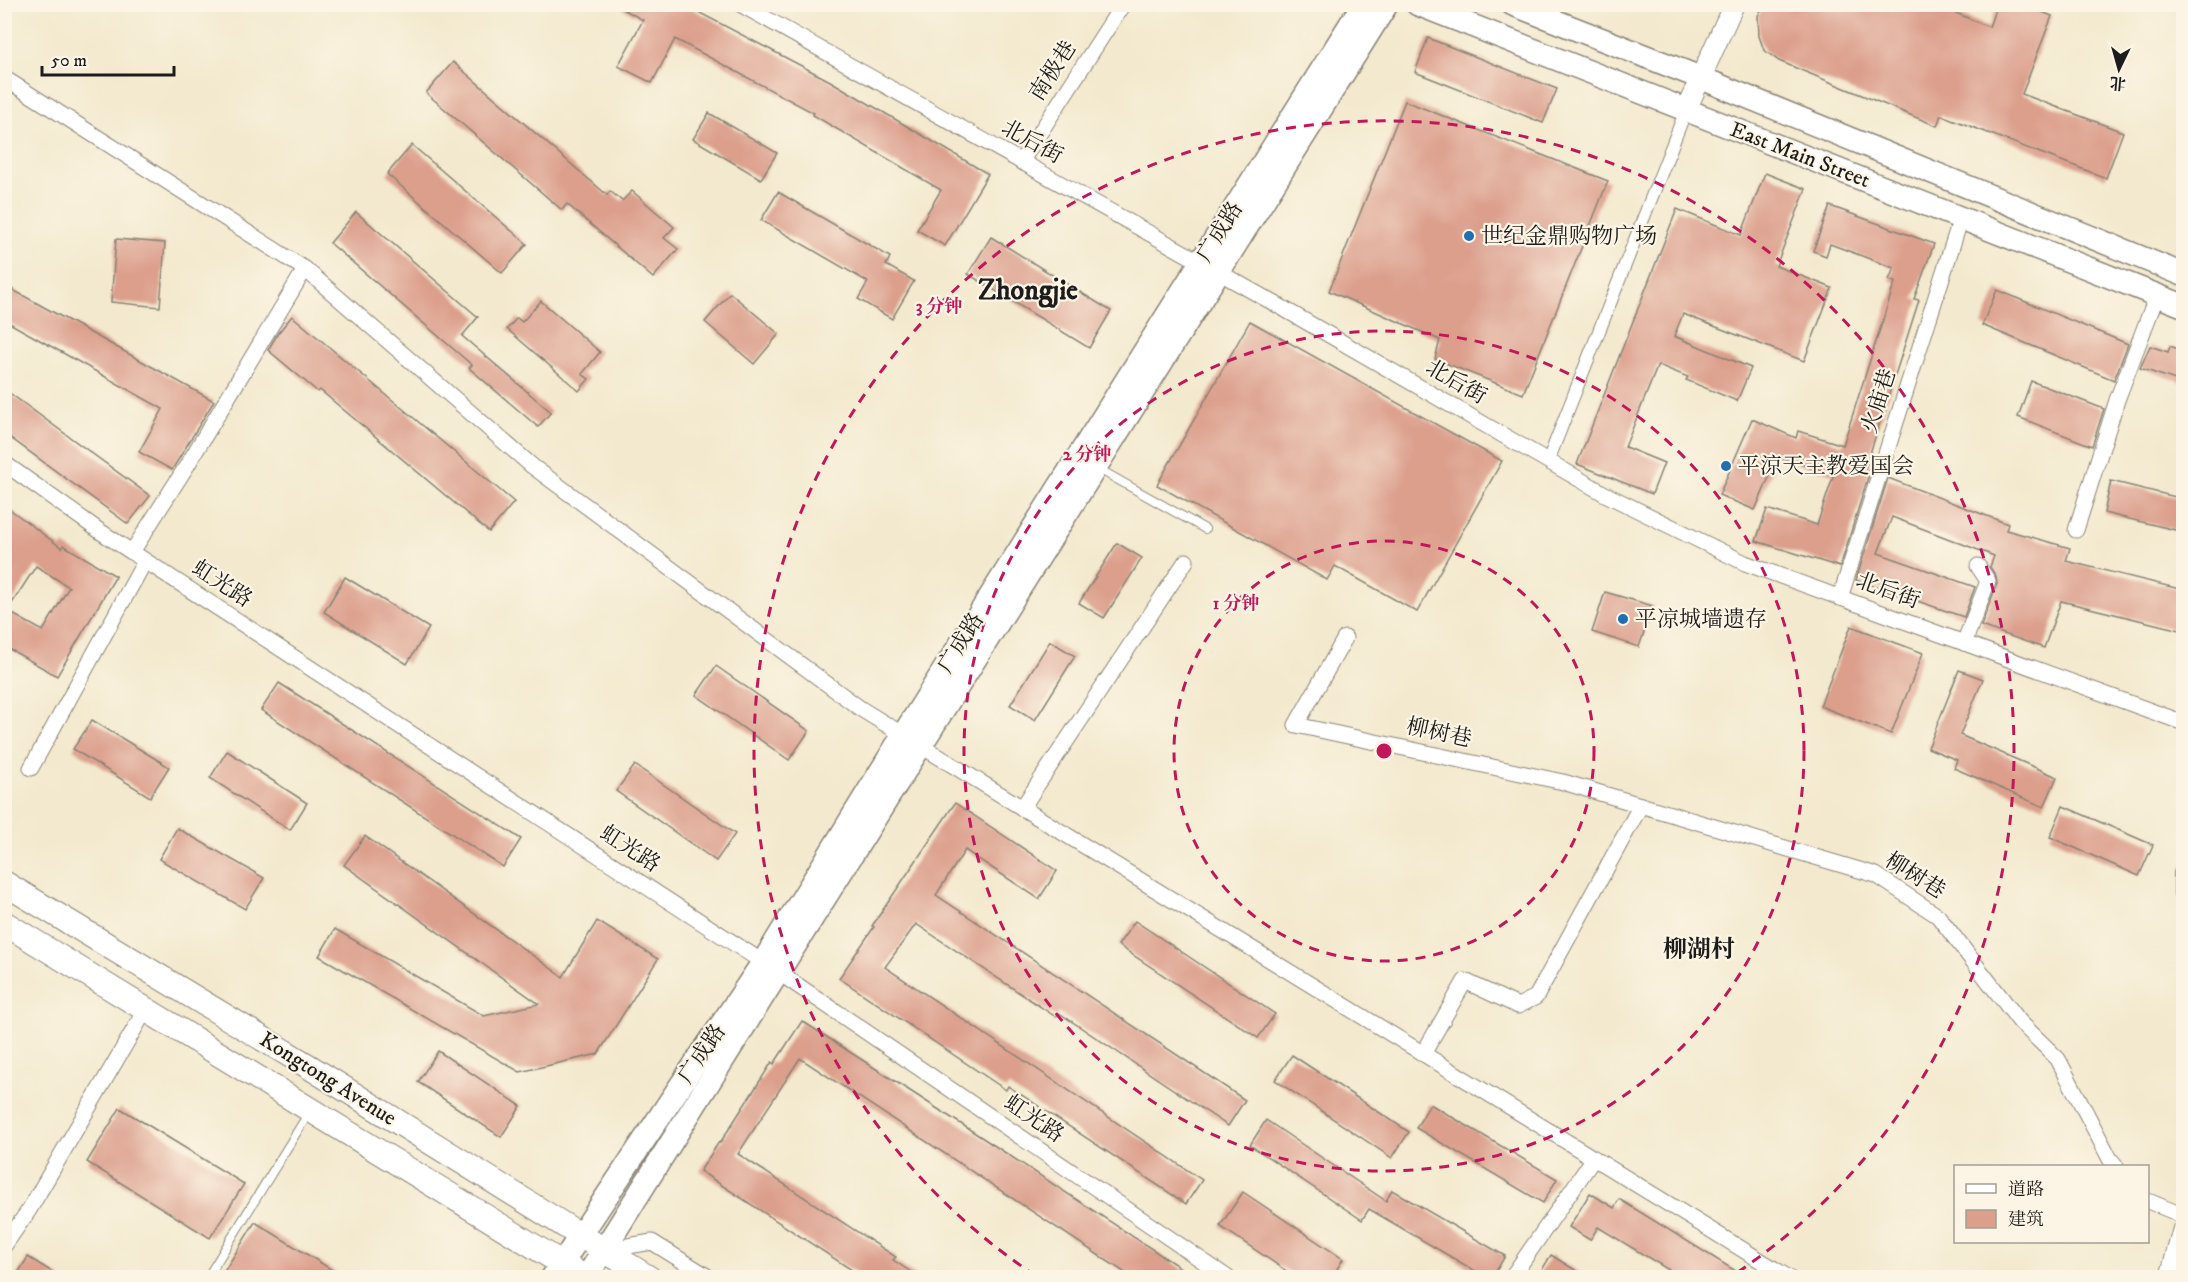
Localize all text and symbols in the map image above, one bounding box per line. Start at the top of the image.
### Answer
street label: 南极巷 [1024,36,1082,106]
scale bar [42,39,174,77]
north arrow [2089,39,2149,99]
text: 50 m [51,50,87,72]
text: 北 [2109,72,2127,94]
street label: 北后街 [997,114,1067,170]
street label: East Main Street [1726,116,1874,194]
street label: 广成路 [1191,197,1249,267]
place label: 世纪金鼎购物广场 [1481,223,1657,250]
marker: 世纪金鼎购物广场 [1462,229,1476,243]
district label: Zhongjie [978,273,1078,308]
text: 3 分钟 [916,296,962,318]
street label: 北后街 [1421,354,1491,410]
street label: 火庙巷 [1856,365,1902,437]
text: 2 分钟 [1063,444,1111,466]
place label: 平涼天主教爱国会 [1738,453,1914,480]
marker: 平涼天主教爱国会 [1719,459,1733,473]
street label: 虹光路 [187,555,257,613]
street label: 北后街 [1852,567,1924,615]
text: 1 分钟 [1213,593,1259,615]
place label: 平凉城墙遗存 [1635,606,1767,633]
street label: 广成路 [932,608,990,678]
marker: 平凉城墙遗存 [1616,612,1630,626]
street label: 柳树巷 [1404,713,1474,753]
centre of rings [1374,741,1394,761]
street label: 虹光路 [595,820,665,878]
street label: 柳树巷 [1880,847,1950,905]
district label: 柳湖村 [1663,935,1735,965]
street label: 广成路 [672,1019,732,1089]
street label: Kongtong Avenue [255,1026,401,1132]
street label: 虹光路 [999,1089,1069,1149]
legend [1954,1165,2149,1243]
text: 道路 [2008,1179,2044,1201]
text: 建筑 [2008,1209,2044,1231]

